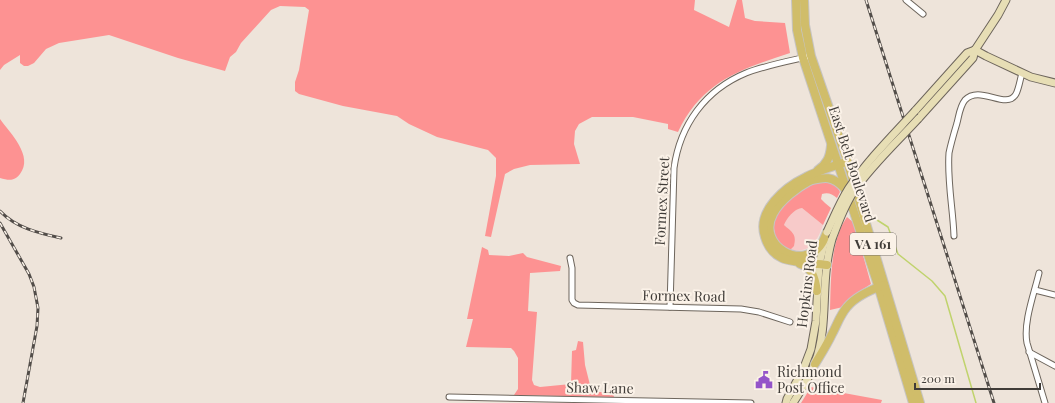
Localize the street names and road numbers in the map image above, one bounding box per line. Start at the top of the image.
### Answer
street label: East Belt Boulevard [825,103,880,224]
street label: Formex Street [650,155,673,246]
road number: VA 161 [850,233,896,255]
street label: Hopkins Road [792,239,821,329]
street label: Formex Road [642,285,726,306]
street label: Shaw Lane [566,377,634,398]

